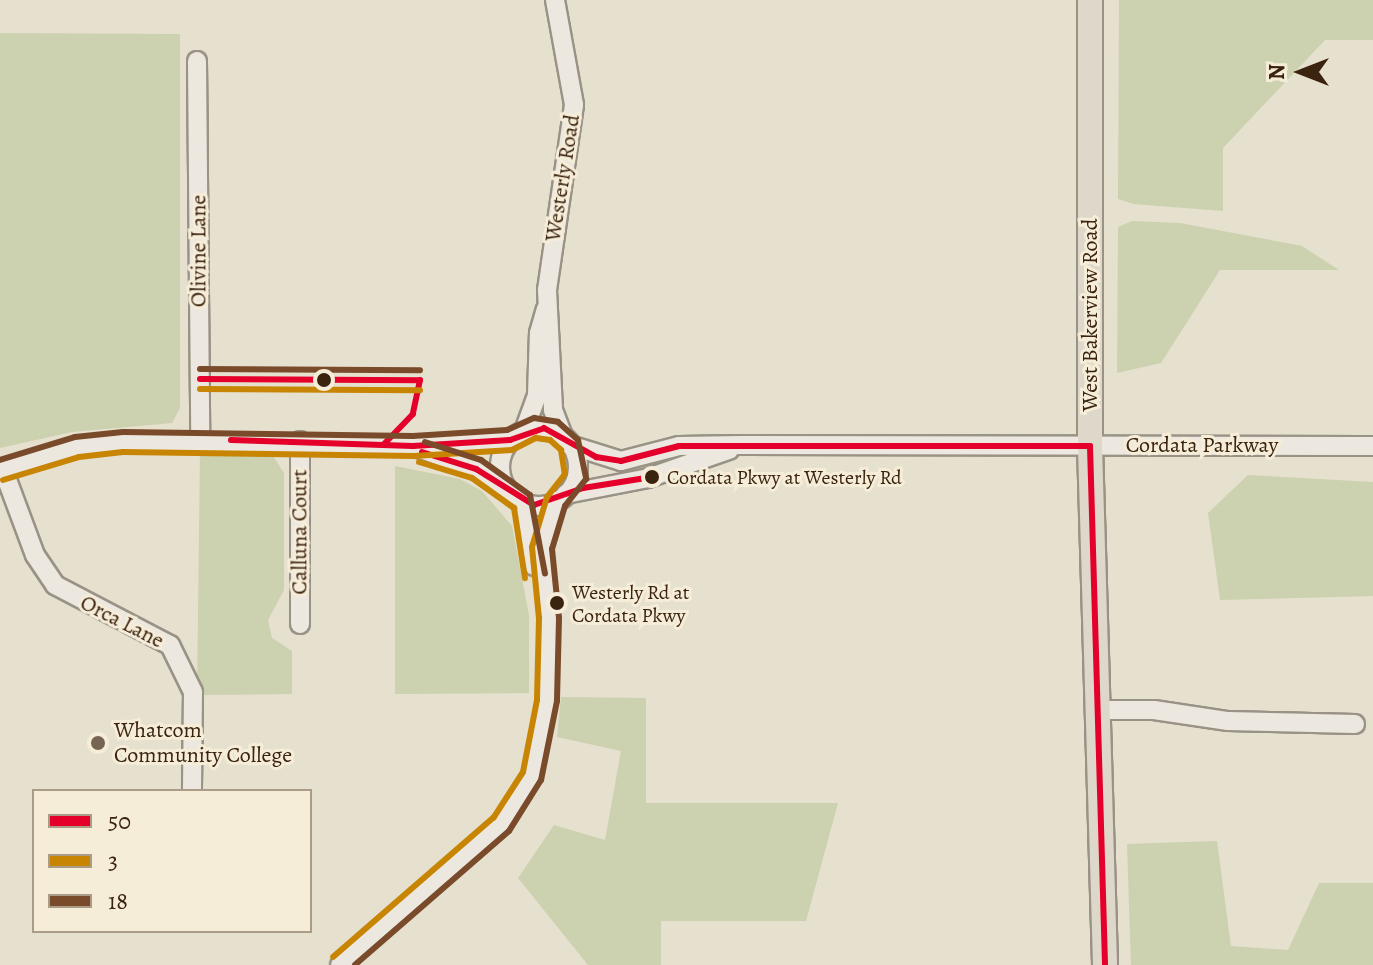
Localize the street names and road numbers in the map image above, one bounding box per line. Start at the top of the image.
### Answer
street label: Westerly Road [540,113,586,243]
street label: Olivine Lane [186,195,212,307]
street label: West Bakerview Road [1078,218,1104,412]
street label: Cordata Parkway [1126,433,1278,459]
street label: Calluna Court [287,469,313,595]
street label: Orca Lane [76,590,168,654]

